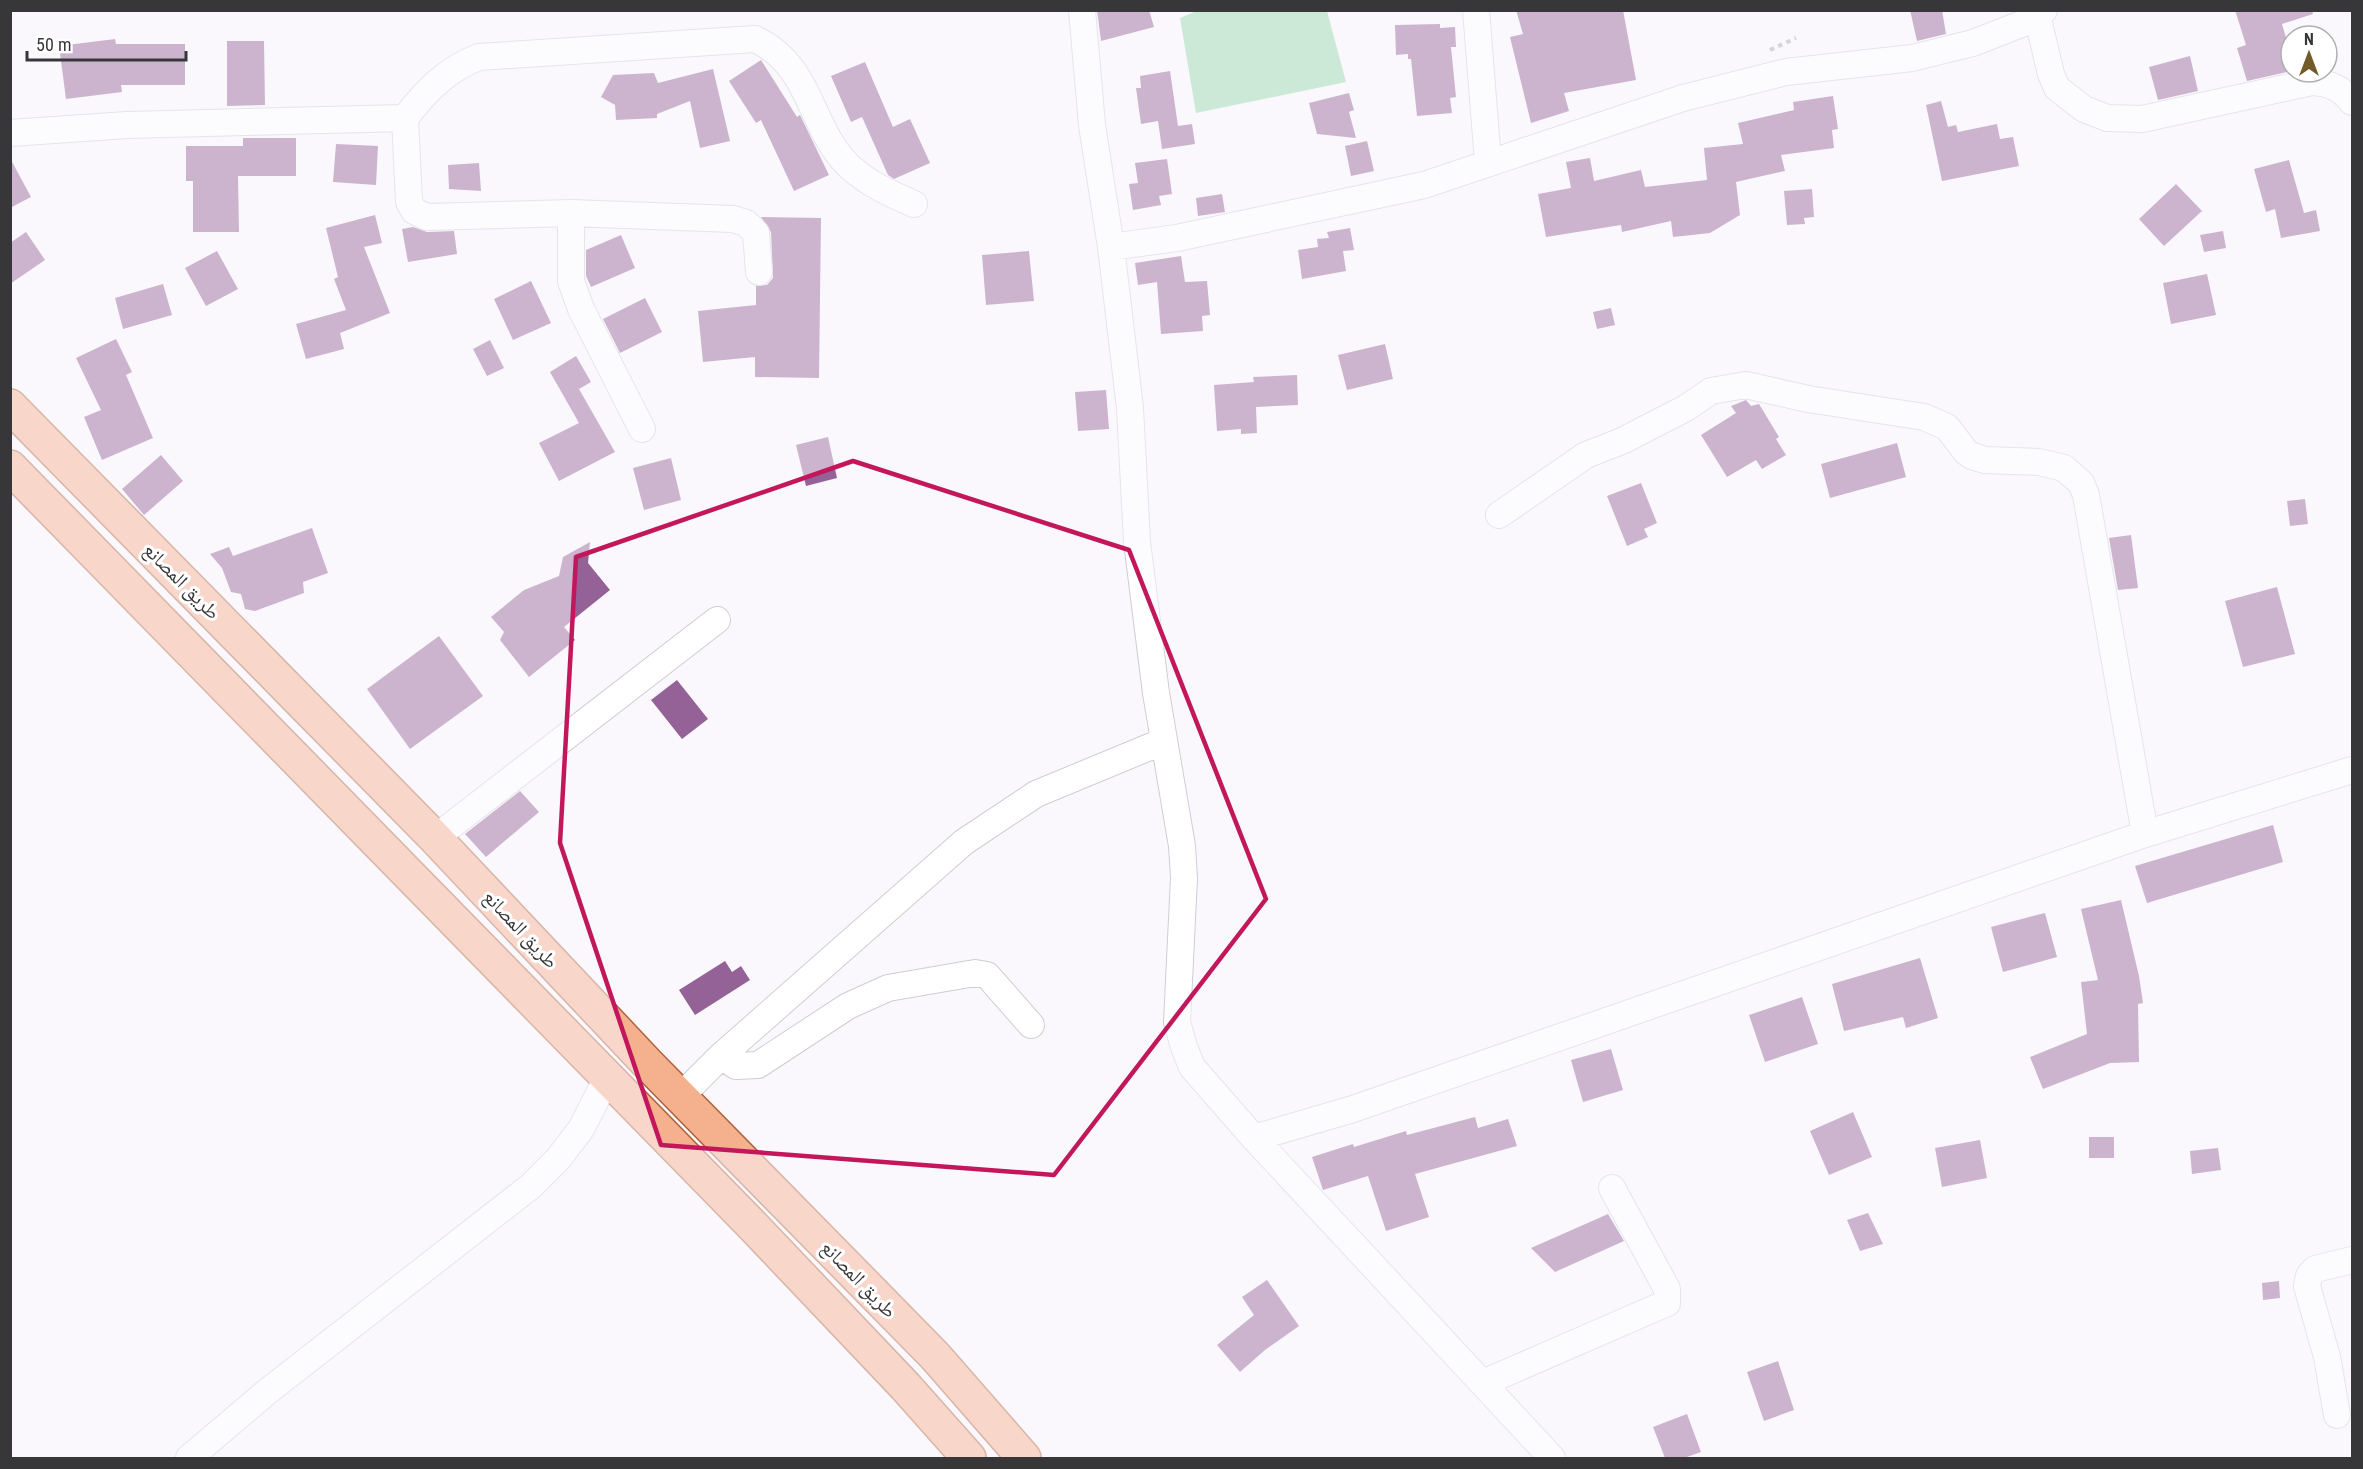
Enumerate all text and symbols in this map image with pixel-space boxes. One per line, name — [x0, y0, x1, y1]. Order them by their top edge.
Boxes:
scale bar — [27, 24, 186, 62]
north arrow — [2279, 24, 2339, 84]
text: N — [2304, 30, 2314, 49]
text: 50 m — [36, 34, 71, 55]
street label: طريق المصانع — [138, 538, 225, 625]
street label: طريق المصانع — [478, 885, 563, 974]
street label: طريق المصانع — [815, 1235, 902, 1323]

